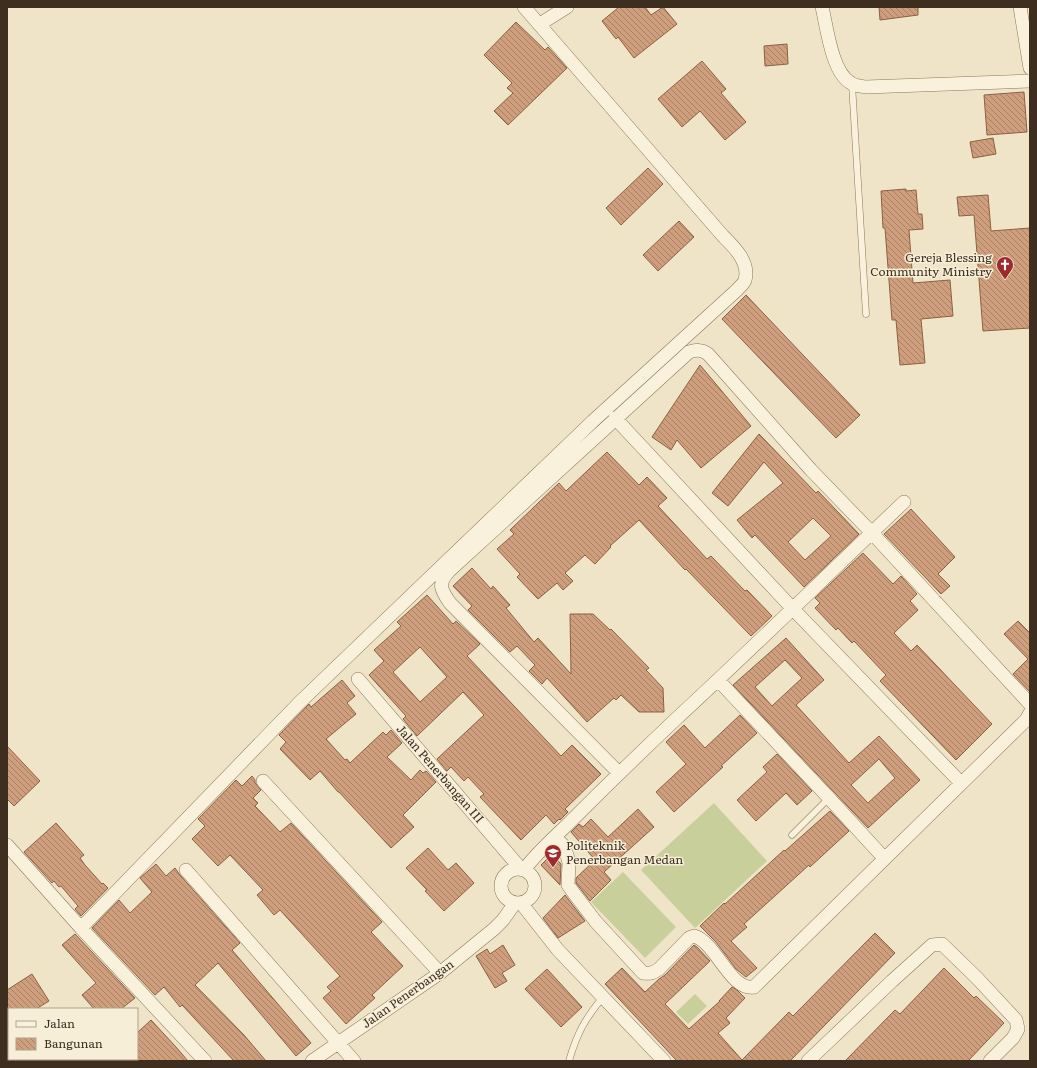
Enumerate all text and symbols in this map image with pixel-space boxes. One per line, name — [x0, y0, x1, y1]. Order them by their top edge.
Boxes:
place label: Gereja Blessing Community Ministry — [870, 248, 992, 280]
church icon: Gereja Blessing Community Ministry — [995, 255, 1015, 280]
street label: Jalan Penerbangan III — [393, 720, 489, 827]
place label: Politeknik Penerbangan Medan — [566, 836, 683, 868]
school or university icon: Politeknik Penerbangan Medan — [543, 843, 563, 868]
street label: Jalan Penerbangan — [358, 955, 457, 1032]
legend — [8, 1008, 138, 1060]
text: Jalan — [44, 1014, 75, 1032]
text: Bangunan — [44, 1034, 103, 1052]

